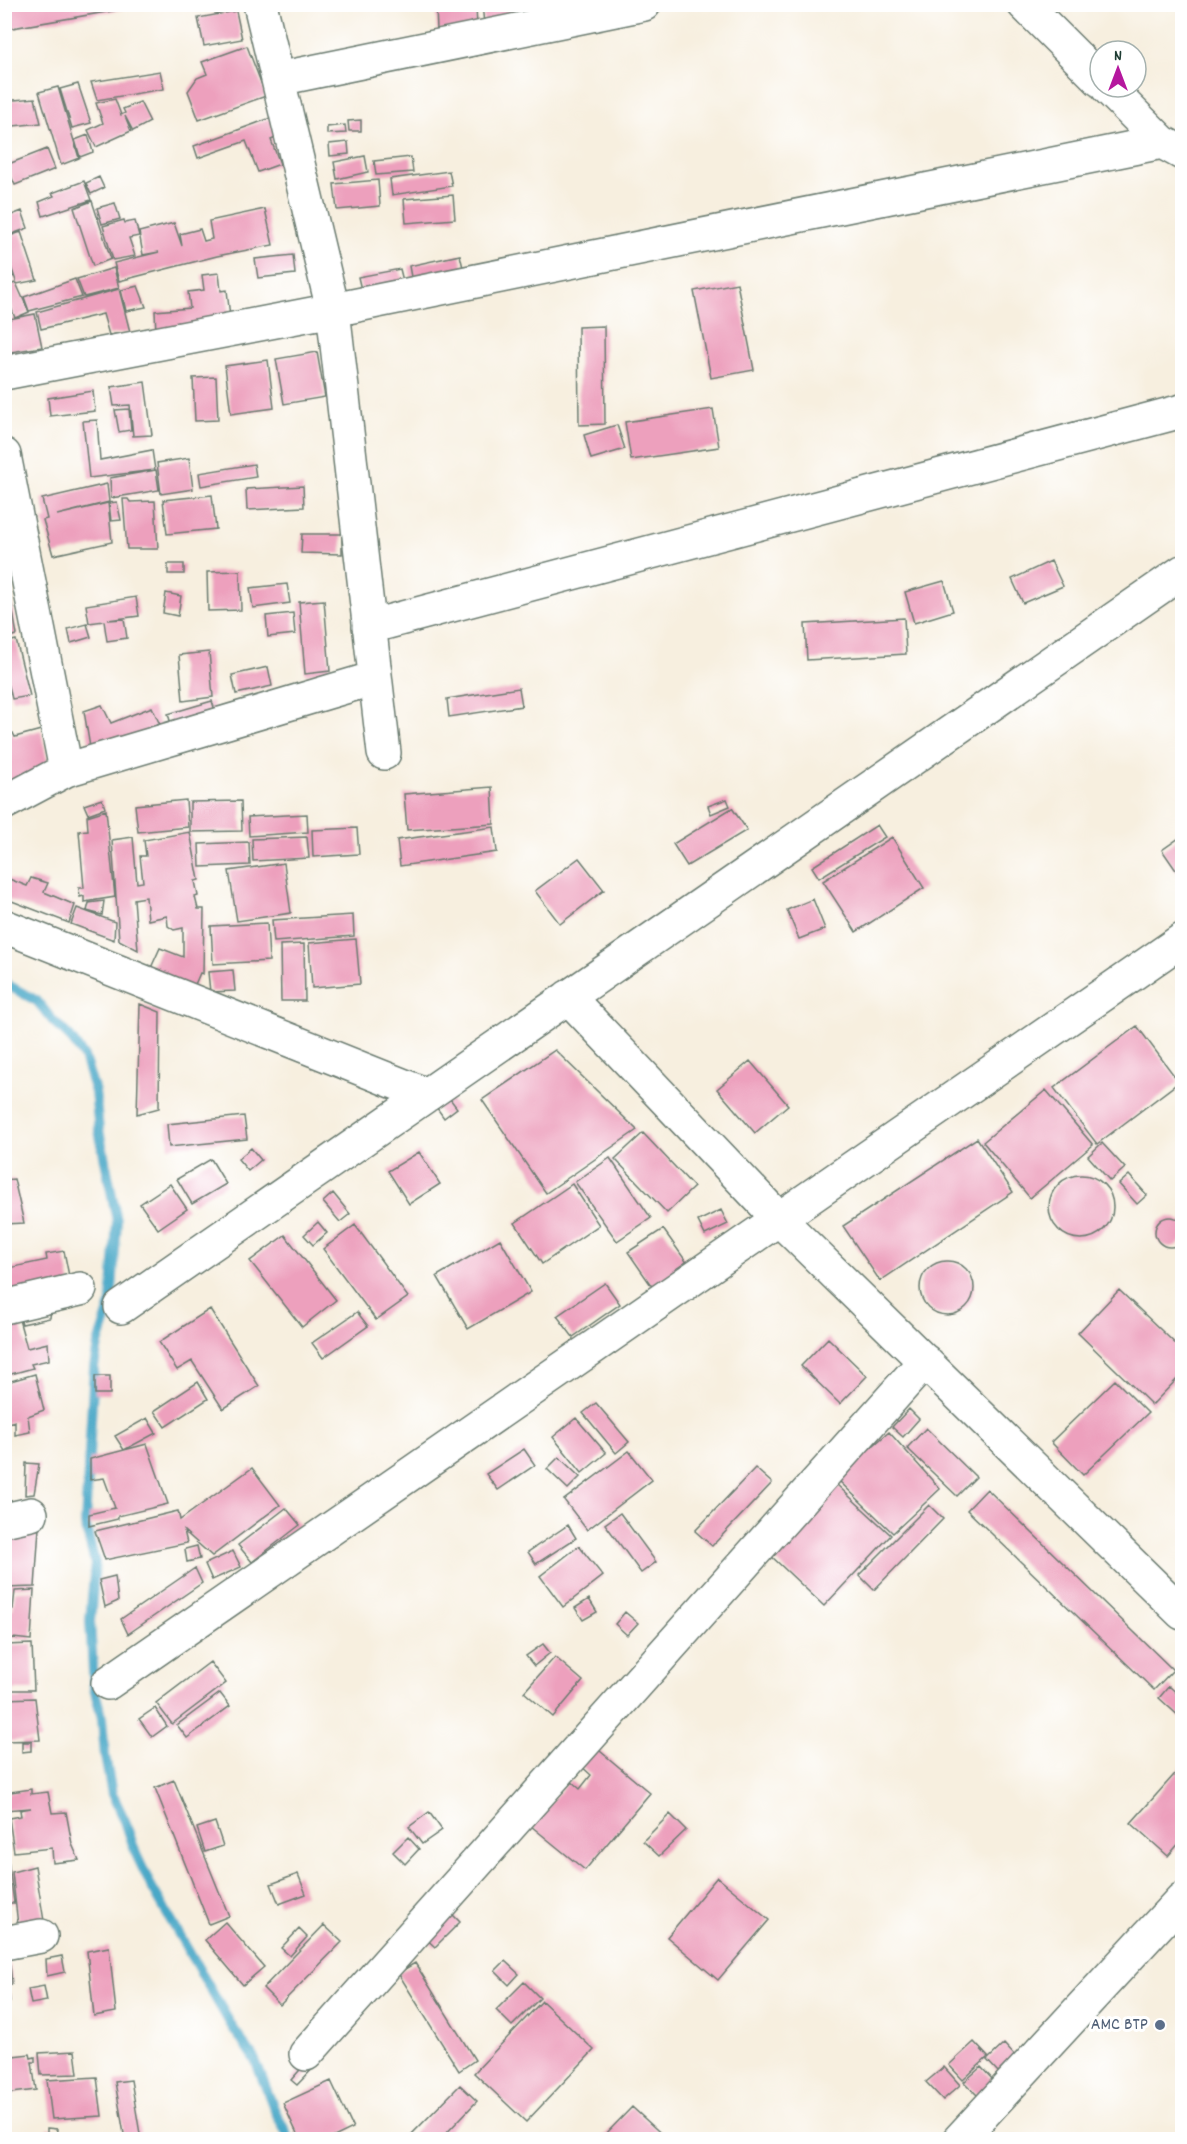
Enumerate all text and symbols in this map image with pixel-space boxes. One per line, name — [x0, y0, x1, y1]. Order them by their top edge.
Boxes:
north arrow — [1088, 39, 1148, 99]
text: N — [1114, 45, 1122, 68]
place label: AMC BTP — [1091, 2013, 1148, 2038]
marker: AMC BTP — [1153, 2018, 1167, 2032]

